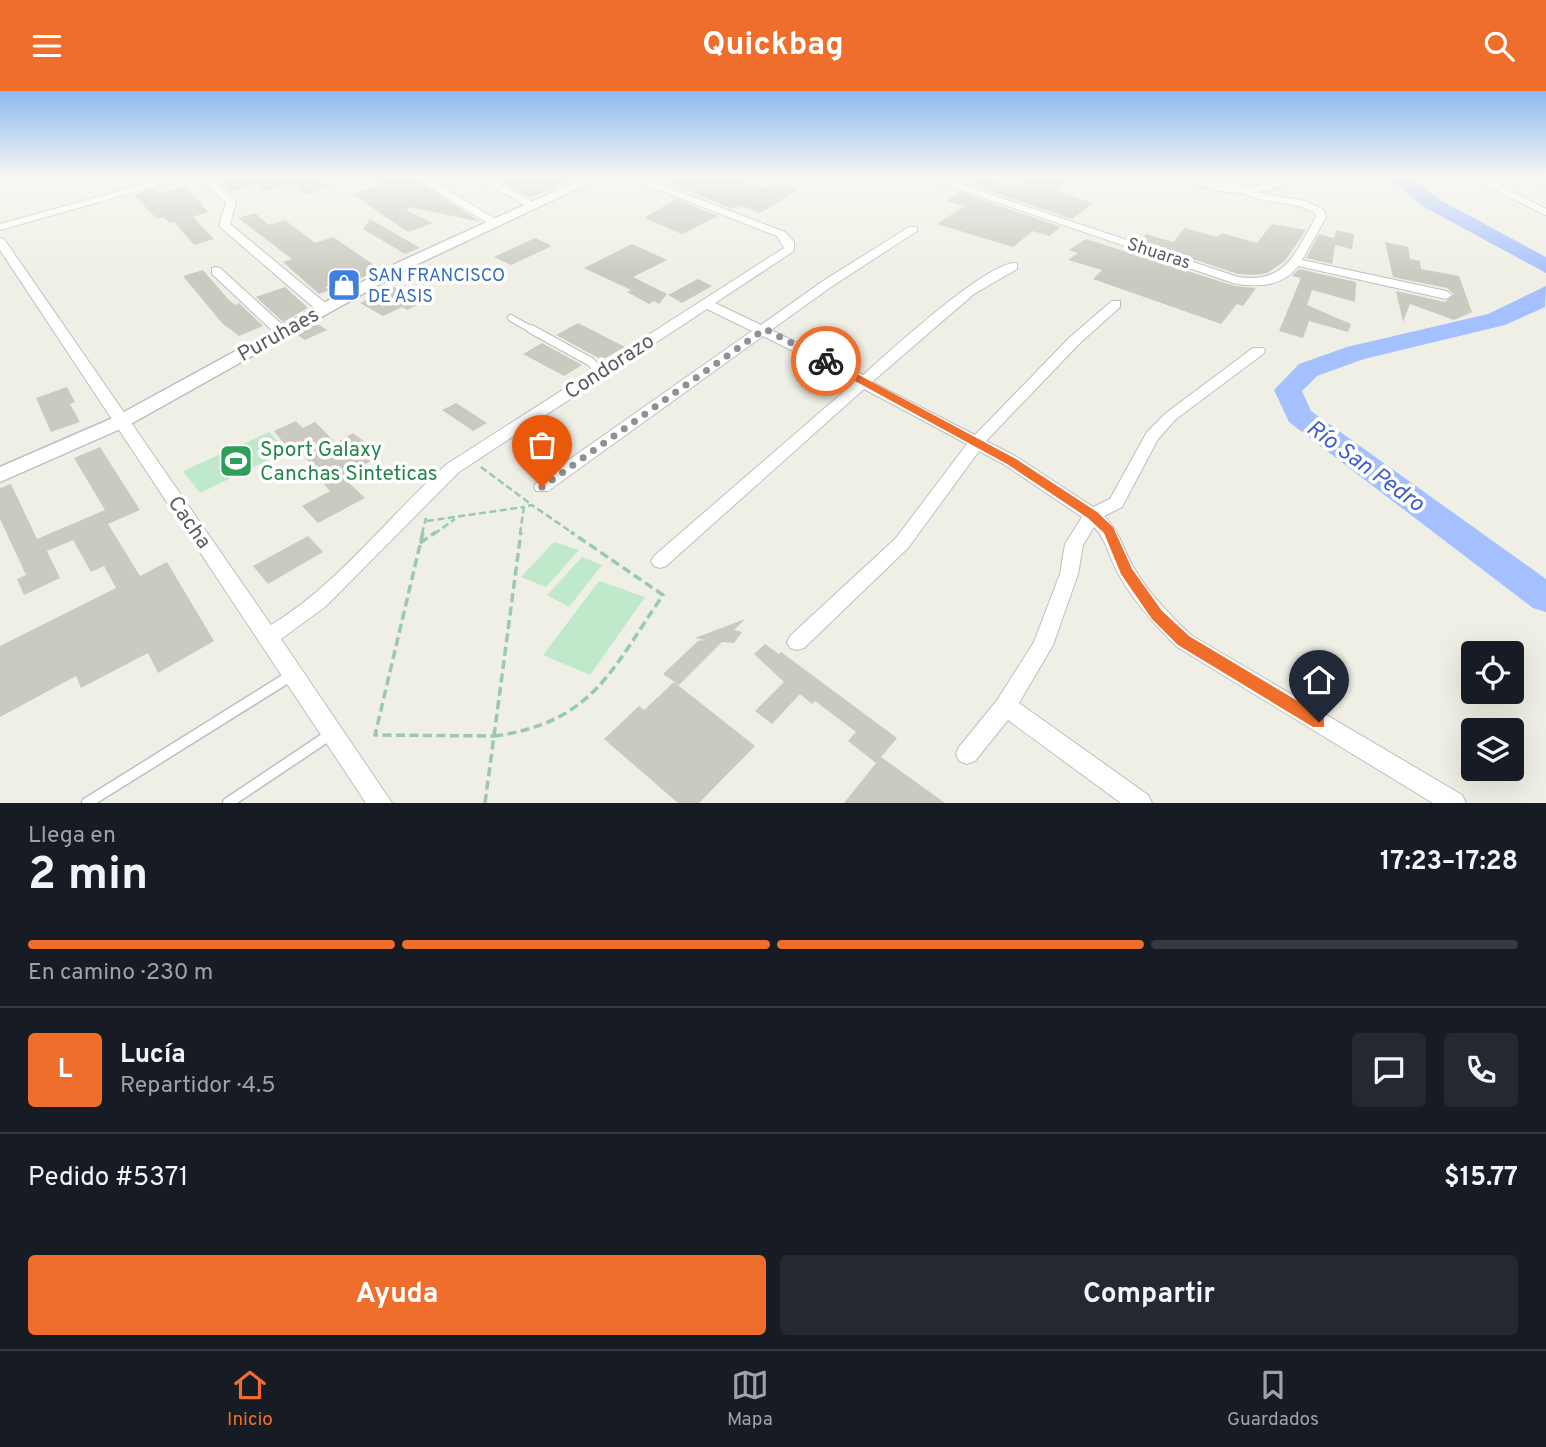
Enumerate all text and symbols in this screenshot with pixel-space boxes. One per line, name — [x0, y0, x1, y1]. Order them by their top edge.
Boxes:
text: Quickbag — [702, 26, 844, 66]
icon: menu — [28, 27, 66, 65]
icon: search — [1480, 27, 1518, 65]
street label: Shuaras — [1124, 233, 1193, 275]
place label: SAN FRANCISCO DE ASIS — [368, 265, 505, 309]
shop icon: SAN FRANCISCO DE ASIS — [325, 266, 363, 304]
street label: Puruhaes — [233, 302, 324, 369]
courier — [791, 326, 861, 396]
street label: Condorazo — [560, 328, 660, 406]
icon: bike — [807, 342, 845, 380]
pin — [512, 415, 572, 487]
water label: Río San Pedro — [1300, 415, 1430, 520]
icon: bag — [523, 426, 561, 464]
place label: Sport Galaxy Canchas Sinteticas — [260, 437, 438, 488]
sports icon: Sport Galaxy Canchas Sinteticas — [217, 442, 255, 480]
street label: Cacha — [161, 491, 217, 555]
map controls — [1461, 641, 1524, 781]
button: locate — [1461, 641, 1524, 704]
pin — [1289, 650, 1349, 722]
icon: home — [1300, 661, 1338, 699]
button: layers — [1461, 718, 1524, 781]
text: Llega en — [28, 822, 116, 851]
text: 17:23–17:28 — [1380, 846, 1518, 879]
text: 2 min — [28, 847, 148, 906]
text: En camino · 230 m — [28, 959, 213, 988]
button: chat — [1352, 1033, 1426, 1107]
button: phone — [1444, 1033, 1518, 1107]
text: Lucía — [120, 1039, 186, 1072]
text: L — [58, 1054, 72, 1087]
text: Repartidor · 4.5 — [120, 1072, 276, 1101]
text: Pedido #5371 — [28, 1162, 188, 1195]
text: $15.77 — [1444, 1162, 1518, 1195]
button: Ayuda — [28, 1255, 766, 1335]
button: Compartir — [780, 1255, 1518, 1335]
tab: Inicio — [227, 1366, 273, 1432]
tab: Mapa — [727, 1366, 773, 1432]
tab: Guardados — [1227, 1366, 1319, 1432]

